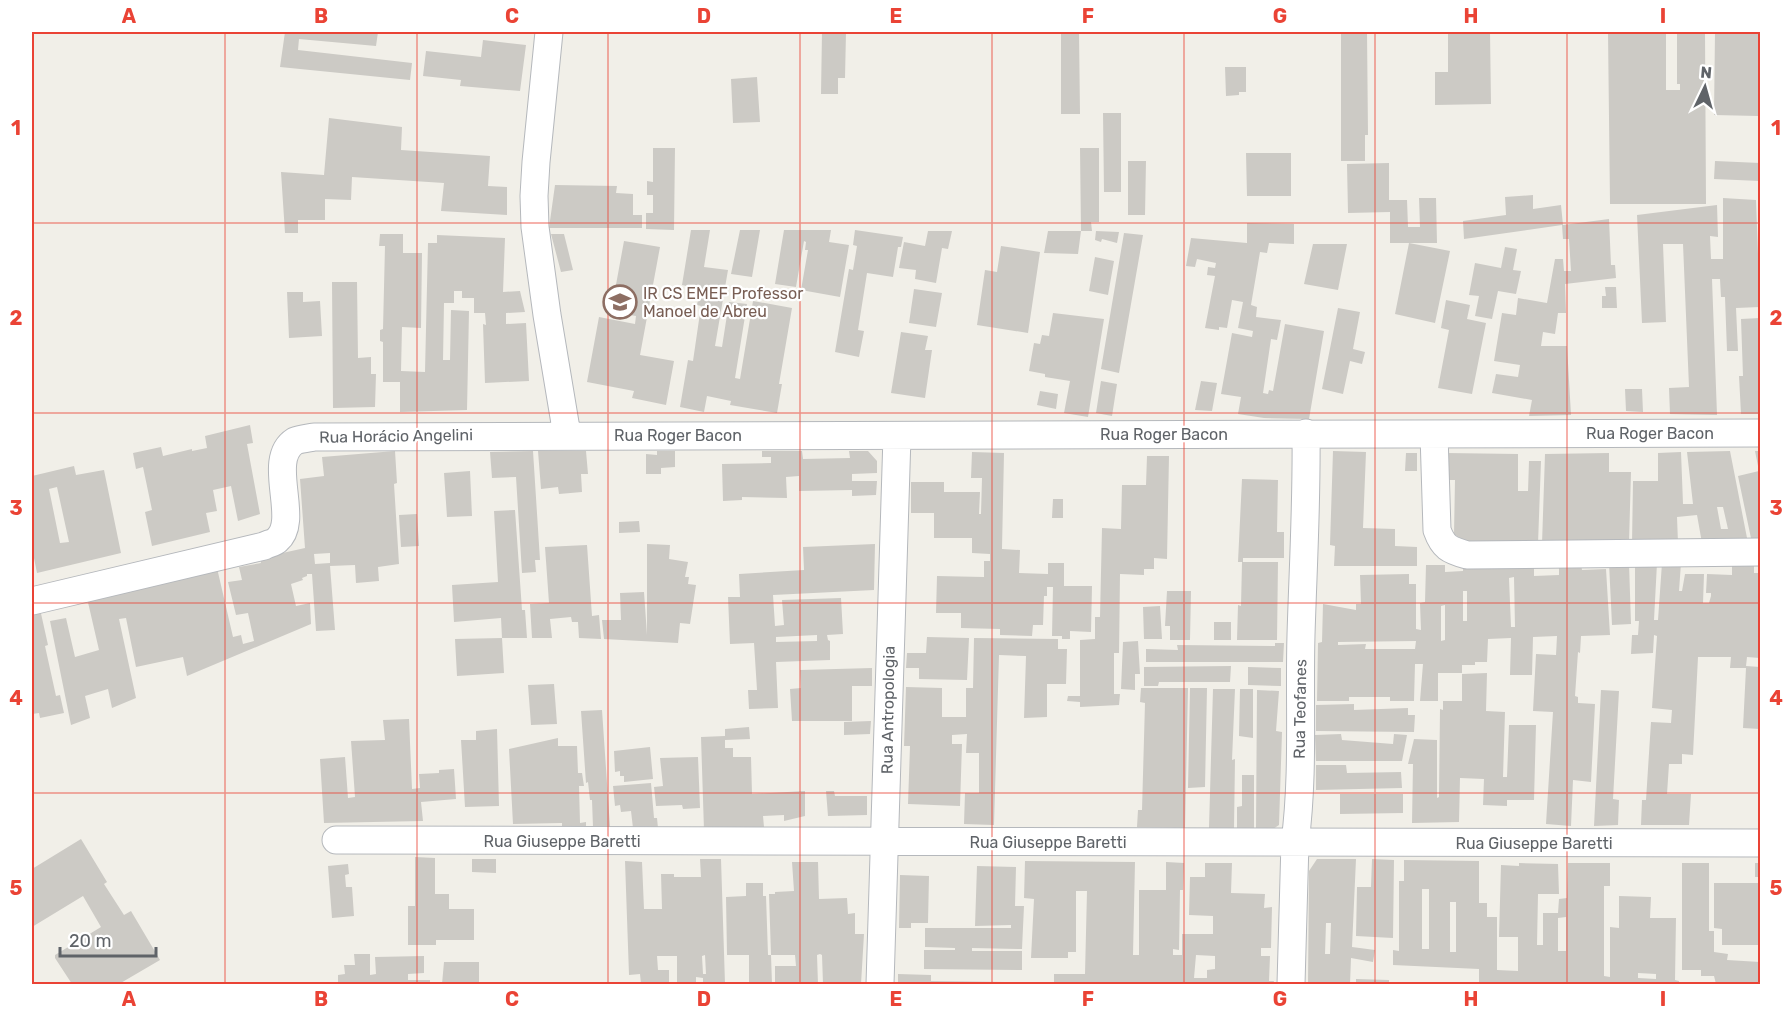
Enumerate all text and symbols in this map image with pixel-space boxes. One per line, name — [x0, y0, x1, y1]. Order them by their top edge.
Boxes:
text: A — [122, 4, 137, 28]
text: B — [314, 4, 328, 28]
text: C — [505, 4, 519, 28]
text: D — [697, 4, 711, 28]
text: E — [890, 4, 902, 28]
text: F — [1082, 4, 1094, 28]
text: G — [1273, 4, 1287, 28]
text: H — [1464, 4, 1478, 28]
text: I — [1660, 4, 1666, 28]
north arrow — [1675, 57, 1735, 117]
text: N — [1700, 63, 1713, 83]
text: 1 — [11, 116, 21, 140]
text: 1 — [1771, 116, 1781, 140]
school or university icon: IR CS EMEF Professor Manoel de Abreu — [602, 284, 638, 320]
place label: IR CS EMEF Professor Manoel de Abreu — [643, 284, 803, 321]
text: 2 — [10, 306, 23, 330]
text: 2 — [1770, 306, 1783, 330]
street label: Rua Roger Bacon — [1586, 424, 1714, 443]
street label: Rua Horácio Angelini — [319, 425, 473, 447]
street label: Rua Roger Bacon — [1100, 425, 1228, 444]
street label: Rua Roger Bacon — [614, 426, 742, 445]
text: 3 — [9, 496, 23, 520]
text: 3 — [1769, 496, 1783, 520]
street label: Rua Antropologia — [877, 646, 899, 774]
street label: Rua Teofanes — [1290, 659, 1310, 759]
text: 4 — [9, 686, 23, 710]
text: 4 — [1769, 686, 1783, 710]
street label: Rua Giuseppe Baretti — [483, 832, 641, 851]
street label: Rua Giuseppe Baretti — [969, 833, 1127, 852]
street label: Rua Giuseppe Baretti — [1455, 834, 1613, 853]
text: 5 — [10, 876, 23, 900]
text: 5 — [1770, 876, 1783, 900]
scale bar — [60, 920, 156, 958]
text: 20 m — [69, 930, 111, 952]
text: A — [122, 987, 137, 1011]
text: B — [314, 987, 328, 1011]
text: C — [505, 987, 519, 1011]
text: D — [697, 987, 711, 1011]
text: E — [890, 987, 902, 1011]
text: F — [1082, 987, 1094, 1011]
text: G — [1273, 987, 1287, 1011]
text: H — [1464, 987, 1478, 1011]
text: I — [1660, 987, 1666, 1011]

